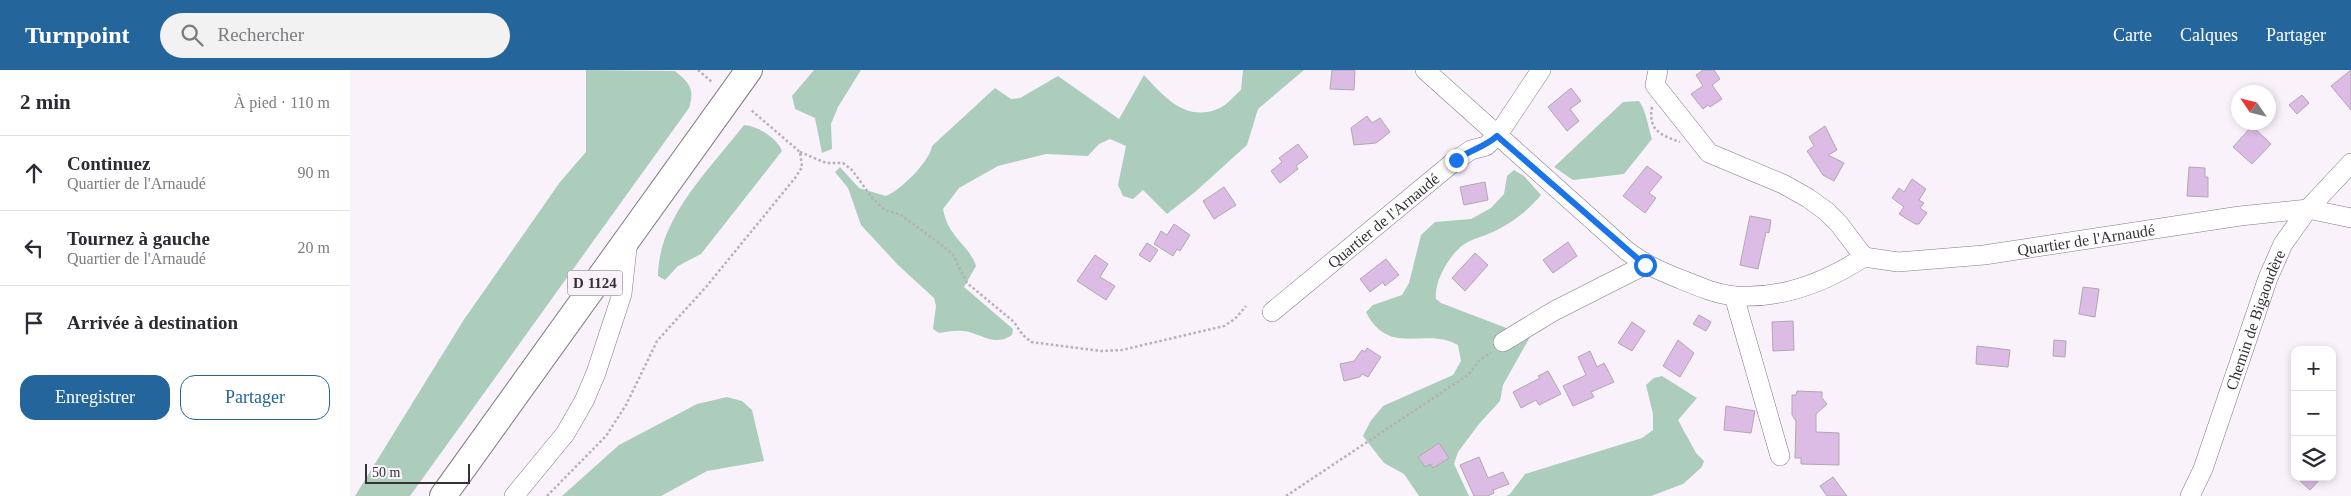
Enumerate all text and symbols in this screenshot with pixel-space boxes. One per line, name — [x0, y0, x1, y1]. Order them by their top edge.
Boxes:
search box — [160, 13, 510, 58]
icon: search — [178, 21, 206, 49]
text: Turnpoint — [25, 22, 130, 48]
text: Rechercher — [218, 24, 304, 45]
text: Carte — [2113, 25, 2152, 45]
text: Calques — [2180, 25, 2238, 45]
text: Partager — [2266, 25, 2326, 45]
north arrow — [2231, 85, 2276, 130]
text: 2 min — [20, 90, 71, 114]
text: À pied · 110 m — [234, 94, 330, 111]
route end — [1445, 149, 1468, 172]
text: Continuez — [67, 153, 150, 174]
icon: ahead — [20, 159, 48, 187]
text: 90 m — [298, 164, 330, 181]
street label: Quartier de l'Arnaudé — [1324, 170, 1442, 271]
text: Quartier de l'Arnaudé — [67, 175, 206, 192]
street label: Quartier de l'Arnaudé — [2016, 221, 2156, 258]
text: Tournez à gauche — [67, 228, 210, 249]
icon: left — [20, 234, 48, 262]
text: 20 m — [298, 239, 330, 256]
street label: Chemin de Bigaoudère — [2222, 247, 2288, 392]
text: Quartier de l'Arnaudé — [67, 250, 206, 267]
route start — [1634, 254, 1657, 277]
road number: D 1124 — [568, 270, 622, 296]
icon: arrive — [20, 309, 48, 337]
text: Arrivée à destination — [67, 312, 238, 333]
map controls — [2291, 346, 2336, 481]
button: + — [2291, 346, 2336, 391]
button: Enregistrer — [20, 375, 170, 420]
button: Partager — [180, 375, 330, 420]
button: − — [2291, 391, 2336, 436]
button: layers — [2291, 436, 2336, 481]
scale bar — [365, 461, 470, 484]
text: 50 m — [372, 465, 400, 480]

